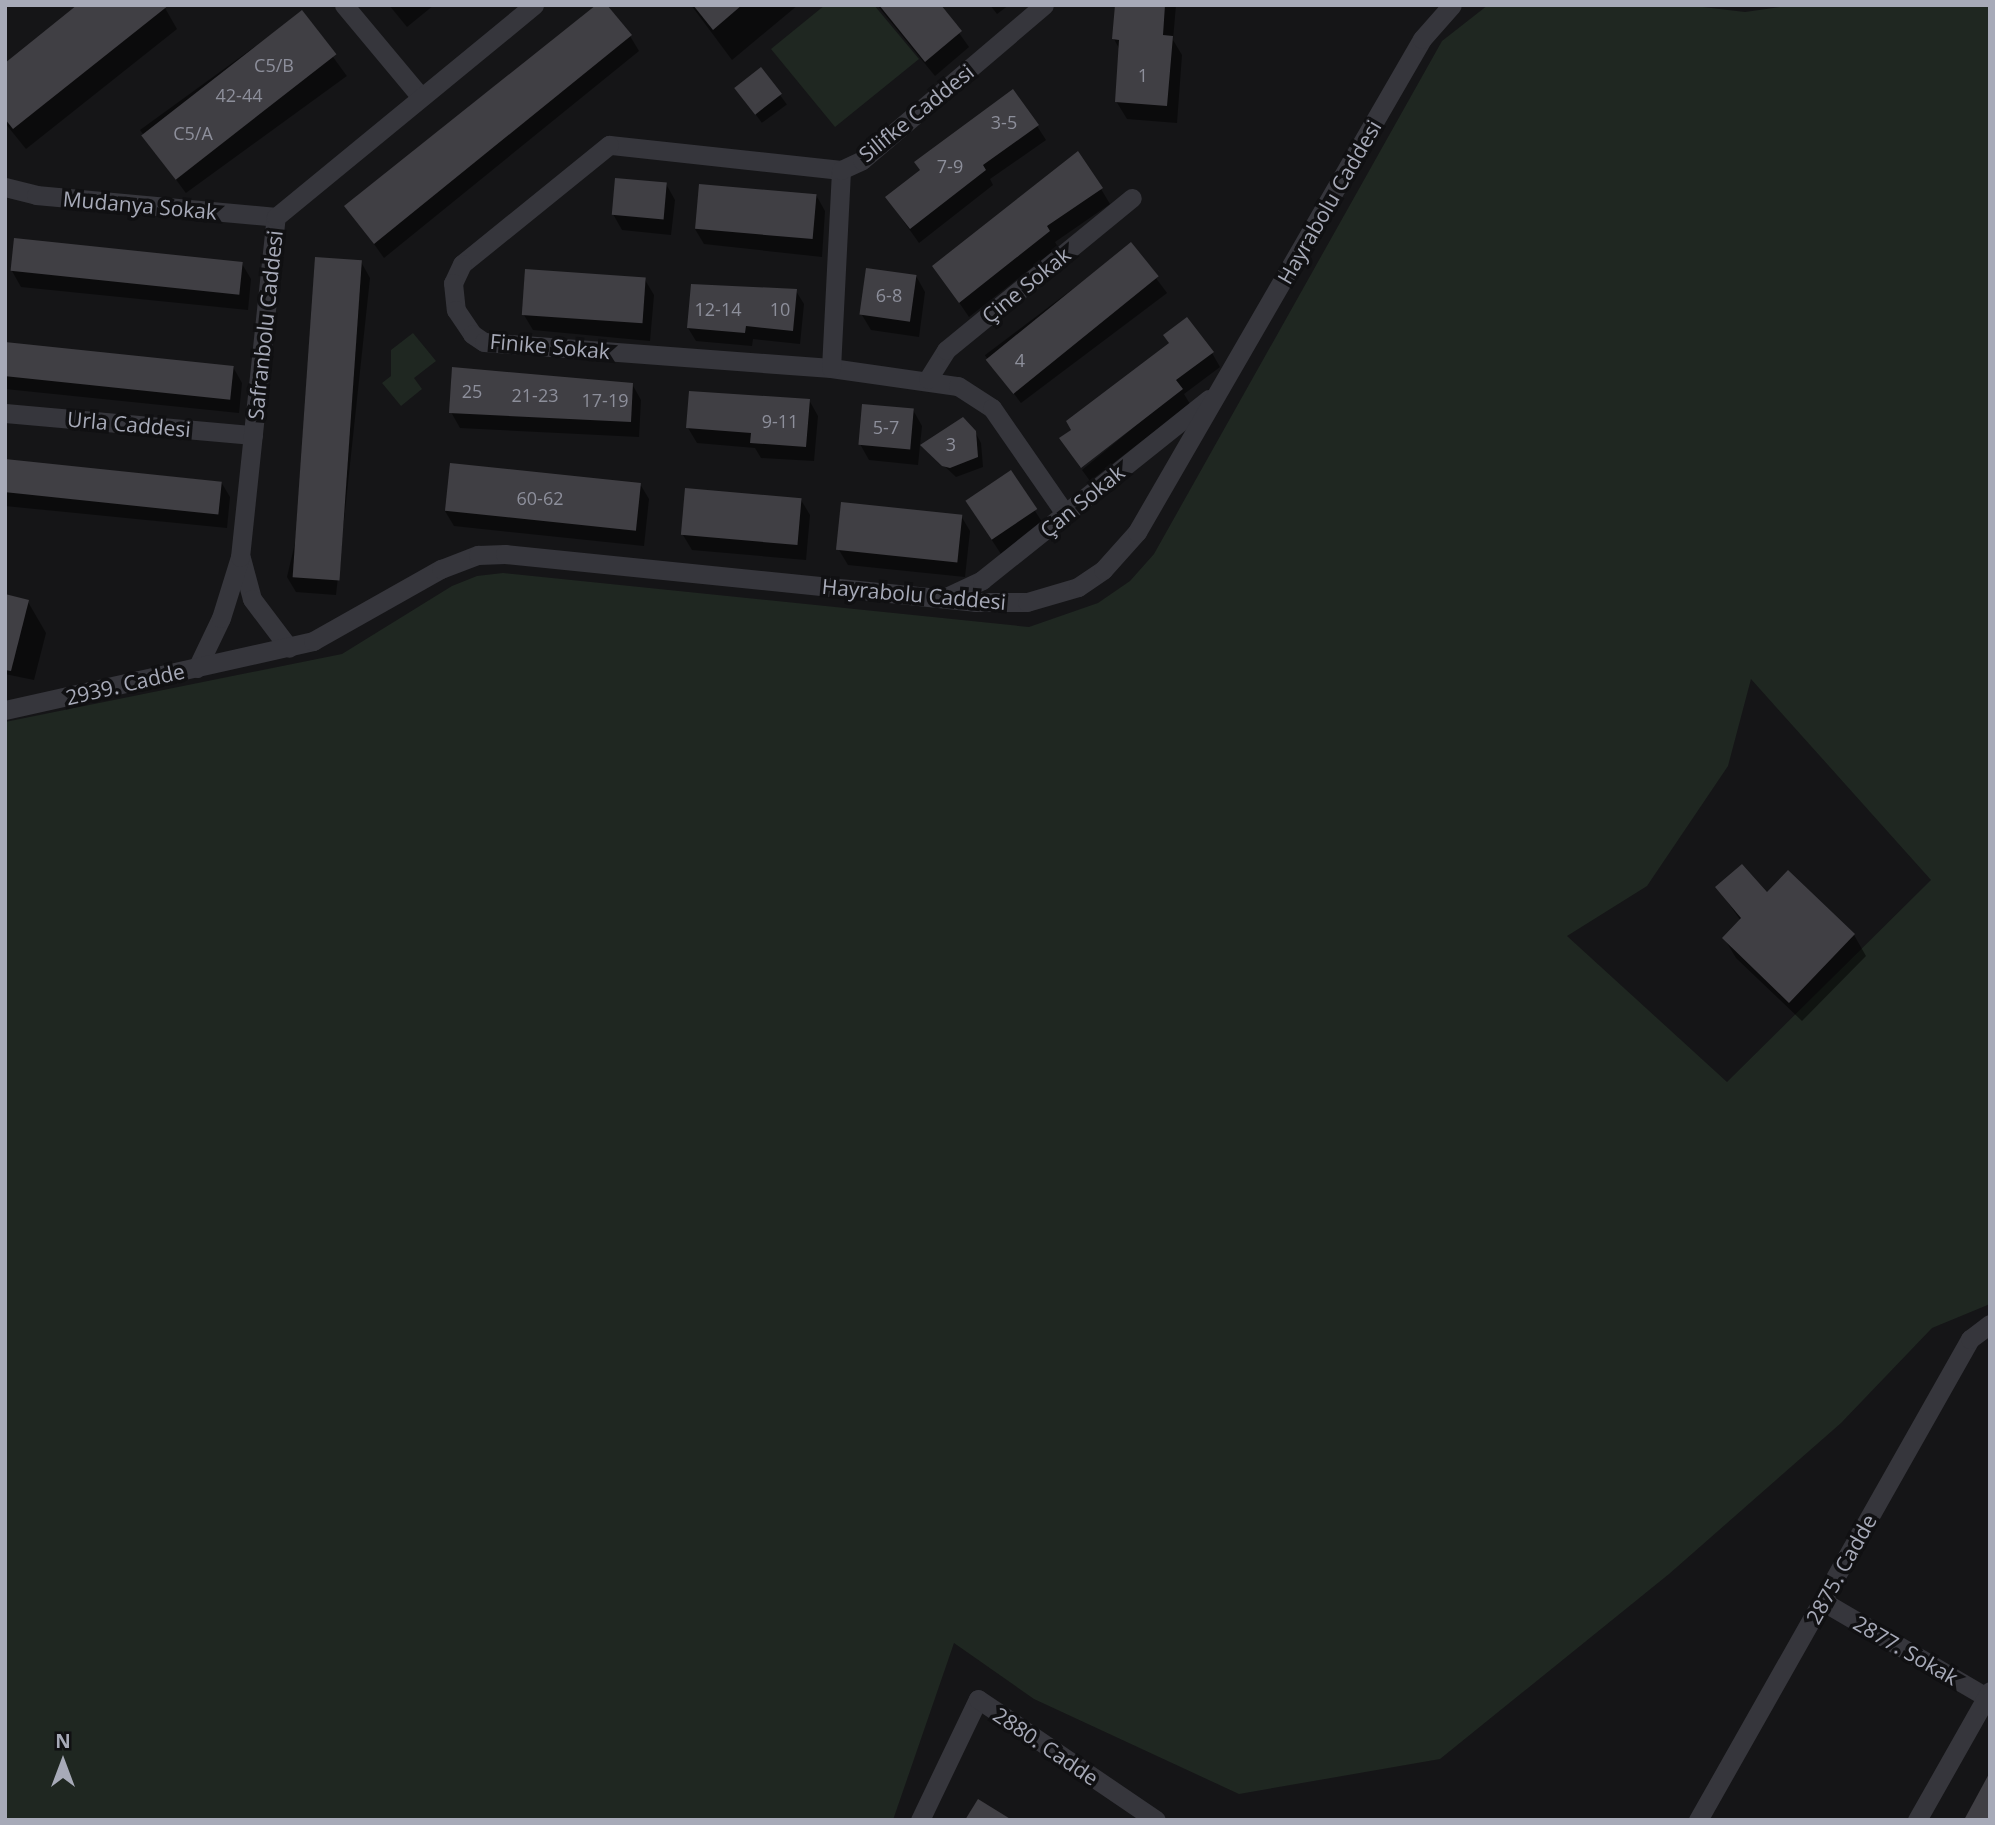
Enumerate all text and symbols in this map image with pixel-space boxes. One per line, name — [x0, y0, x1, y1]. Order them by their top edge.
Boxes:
house number: C5/B — [254, 54, 294, 76]
street label: Silifke Caddesi — [853, 59, 979, 167]
house number: 1 — [1138, 64, 1148, 86]
house number: 42-44 — [216, 84, 262, 106]
house number: 3-5 — [991, 111, 1017, 133]
street label: Hayrabolu Caddesi — [1272, 116, 1386, 288]
house number: C5/A — [173, 122, 213, 144]
house number: 7-9 — [937, 155, 963, 177]
street label: Mudanya Sokak — [62, 186, 218, 224]
street label: Safranbolu Caddesi — [243, 229, 287, 421]
street label: Çine Sokak — [977, 242, 1075, 328]
house number: 6-8 — [876, 284, 902, 306]
house number: 12-14 — [695, 298, 741, 320]
house number: 10 — [770, 298, 790, 320]
street label: Finike Sokak — [489, 328, 611, 364]
house number: 4 — [1015, 349, 1025, 371]
house number: 25 — [462, 380, 482, 402]
house number: 21-23 — [512, 384, 558, 406]
house number: 17-19 — [582, 389, 628, 411]
street label: Urla Caddesi — [66, 406, 192, 442]
house number: 9-11 — [762, 410, 798, 432]
house number: 5-7 — [873, 416, 899, 438]
house number: 3 — [946, 433, 956, 455]
street label: Çan Sokak — [1035, 459, 1129, 543]
house number: 60-62 — [517, 487, 563, 509]
street label: Hayrabolu Caddesi — [821, 573, 1007, 615]
street label: 2939. Cadde — [63, 658, 187, 710]
street label: 2875. Cadde — [1801, 1510, 1881, 1628]
street label: 2877. Sokak — [1849, 1610, 1963, 1690]
street label: 2880. Cadde — [989, 1702, 1103, 1790]
north arrow — [28, 1727, 98, 1797]
text: N — [55, 1728, 71, 1754]

